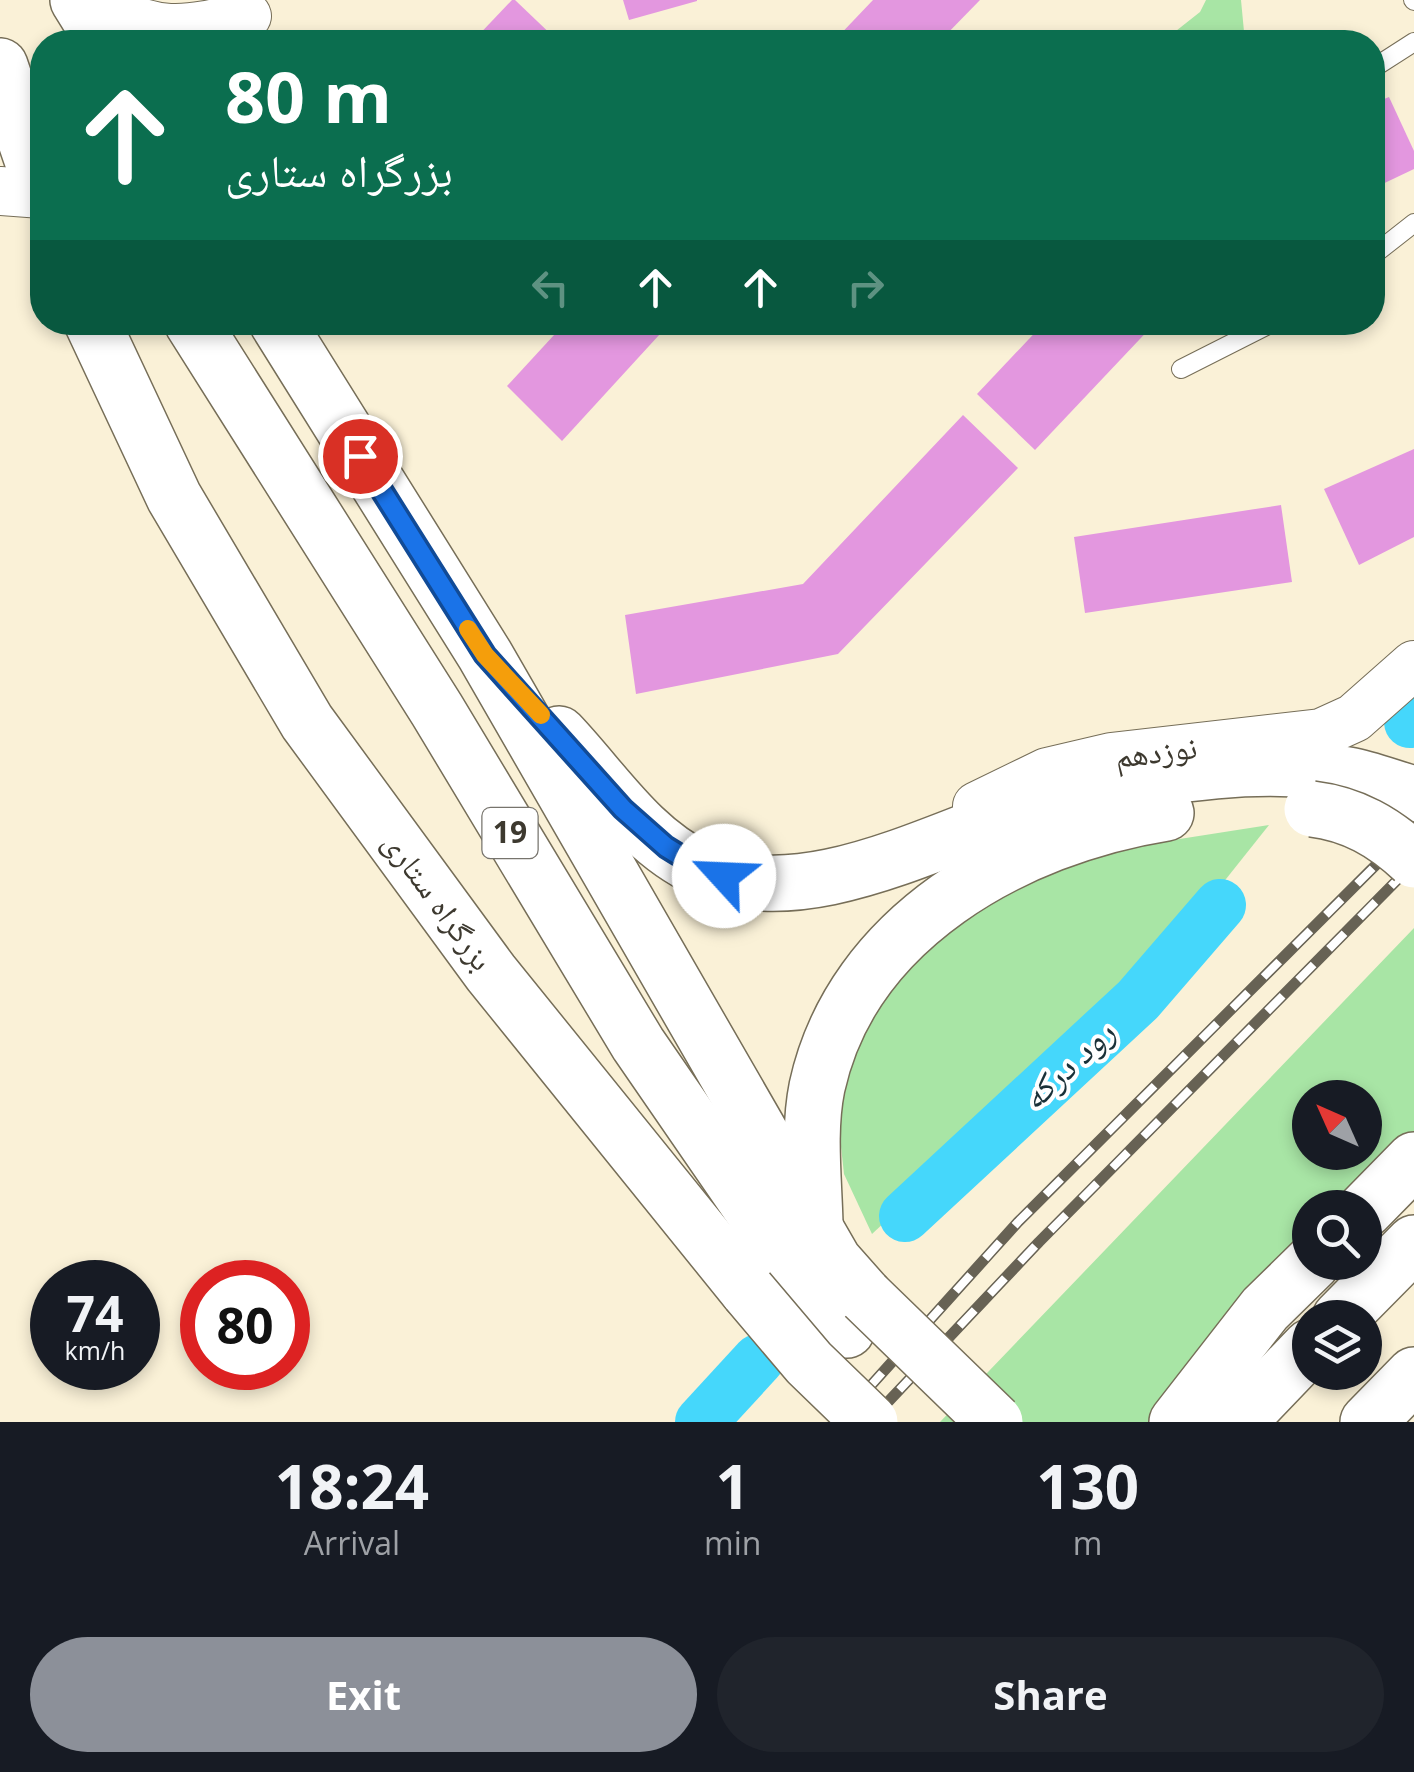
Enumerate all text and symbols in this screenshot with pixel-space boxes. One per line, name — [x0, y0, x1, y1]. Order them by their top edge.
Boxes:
text: 80 m — [225, 48, 392, 144]
icon: ahead — [60, 70, 190, 200]
text: بزرگراه ستاری — [225, 139, 453, 200]
icon: left — [523, 260, 578, 315]
icon: ahead — [628, 260, 683, 315]
icon: ahead — [733, 260, 788, 315]
icon: right — [838, 260, 893, 315]
pin — [318, 414, 403, 499]
icon: arrive — [333, 429, 388, 484]
street label: نوزدهم — [1112, 724, 1200, 778]
road number: 19 — [482, 808, 538, 858]
street label: بزرگراه ستاری — [374, 822, 504, 978]
position arrow — [672, 824, 776, 928]
water label: رود درکه — [1010, 1009, 1124, 1119]
north arrow — [1292, 1080, 1382, 1170]
map controls — [1292, 1080, 1382, 1390]
button: search — [1292, 1190, 1382, 1280]
speed limit sign: 80 — [180, 1260, 310, 1390]
text: 74 — [66, 1279, 124, 1347]
button: layers — [1292, 1300, 1382, 1390]
text: km/h — [65, 1333, 125, 1367]
text: 18:24 — [275, 1445, 429, 1527]
text: 1 — [716, 1445, 750, 1527]
text: 130 — [1036, 1445, 1139, 1527]
text: Arrival — [304, 1521, 400, 1564]
text: min — [704, 1521, 761, 1564]
text: m — [1073, 1521, 1102, 1564]
button: Exit — [30, 1637, 697, 1752]
button: Share — [717, 1637, 1384, 1752]

